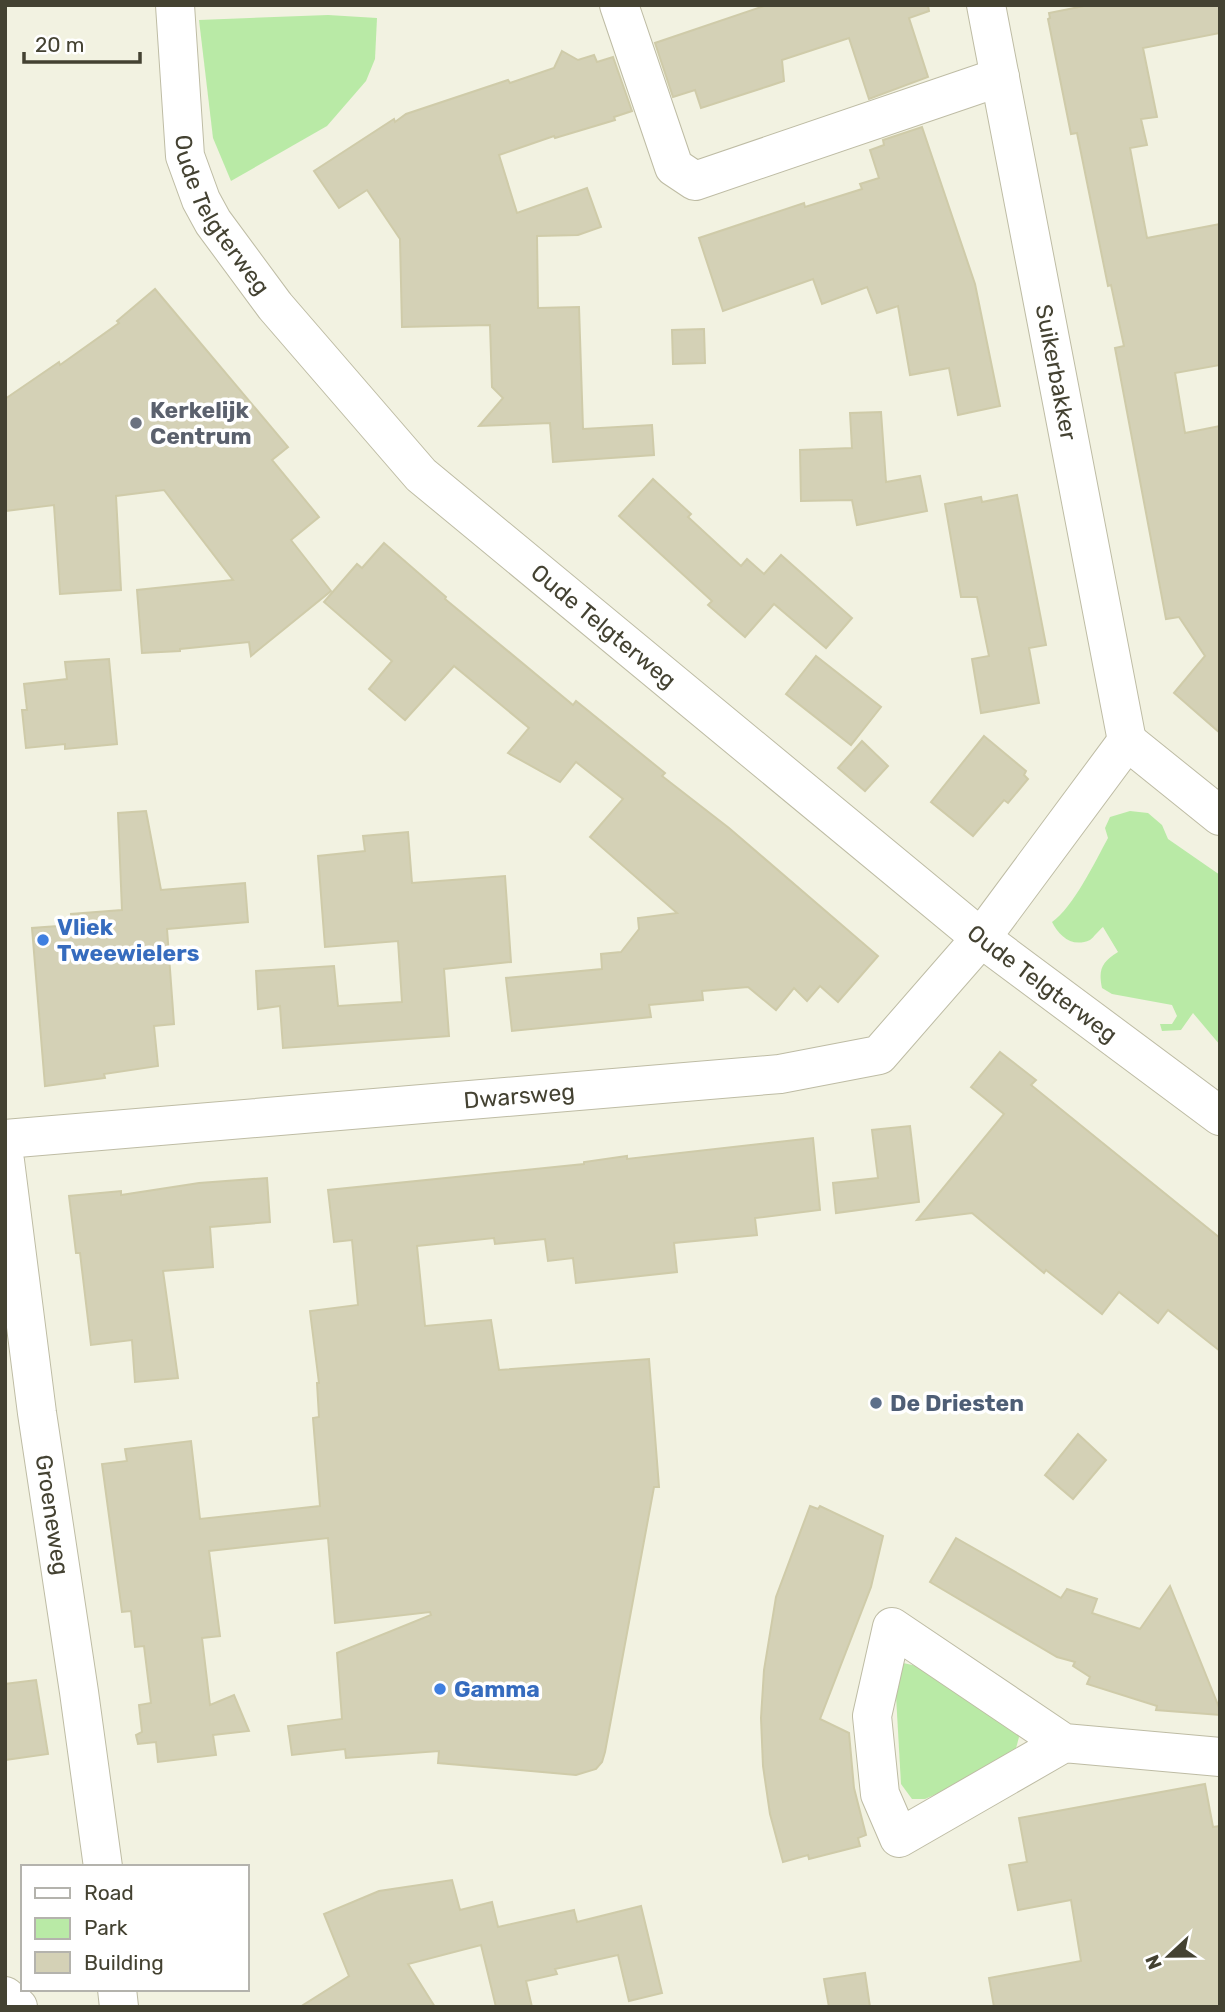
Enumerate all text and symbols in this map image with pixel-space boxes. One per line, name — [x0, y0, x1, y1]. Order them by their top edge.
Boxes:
scale bar — [24, 21, 140, 65]
text: 20 m — [35, 32, 84, 57]
street label: Oude Telgterweg — [170, 134, 276, 300]
street label: Suikerbakker — [1030, 302, 1083, 443]
place label: Kerkelijk Centrum — [150, 396, 251, 450]
marker: Kerkelijk Centrum — [128, 415, 144, 431]
street label: Oude Telgterweg — [525, 558, 682, 694]
place label: Vliek Tweewielers — [57, 913, 200, 967]
street label: Oude Telgterweg — [962, 919, 1123, 1049]
marker: Vliek Tweewielers — [35, 932, 51, 948]
street label: Dwarsweg — [462, 1077, 576, 1114]
place label: De Driesten — [890, 1389, 1024, 1417]
marker: De Driesten — [868, 1395, 884, 1411]
street label: Groeneweg — [29, 1453, 75, 1577]
place label: Gamma — [454, 1675, 540, 1703]
marker: Gamma — [432, 1681, 448, 1697]
legend — [21, 1865, 248, 1991]
text: Road — [84, 1880, 134, 1905]
text: Park — [84, 1915, 128, 1940]
north arrow — [1134, 1921, 1204, 1991]
text: Building — [84, 1950, 164, 1975]
text: N — [1140, 1952, 1167, 1973]

